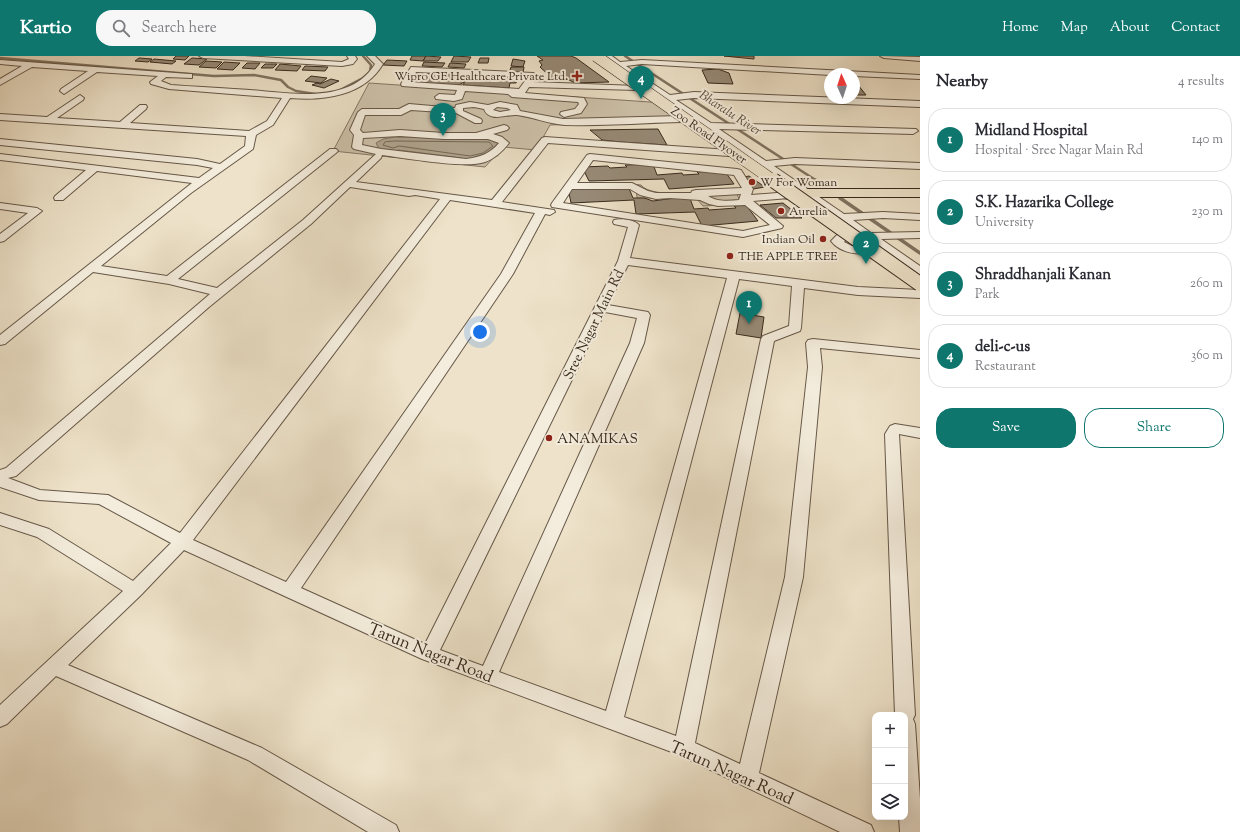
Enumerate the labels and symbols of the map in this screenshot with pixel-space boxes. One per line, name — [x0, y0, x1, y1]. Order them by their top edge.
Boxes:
pin: 4 — [628, 66, 654, 99]
place label: Wipro GE Healthcare Private Ltd. — [394, 68, 568, 86]
north arrow — [824, 68, 860, 104]
marker: Wipro GE Healthcare Private Ltd. — [571, 70, 583, 82]
water label: Bharalu River — [695, 87, 765, 141]
pin: 3 — [430, 103, 456, 136]
street label: Zoo Road Flyover — [666, 103, 751, 169]
place label: W For Woman — [760, 174, 837, 192]
marker: W For Woman — [747, 177, 757, 187]
place label: Aurelia — [789, 203, 828, 221]
marker: Aurelia — [776, 206, 786, 216]
place label: Indian Oil — [762, 231, 816, 249]
pin: 2 — [853, 231, 879, 264]
marker: Indian Oil — [818, 234, 828, 244]
place label: THE APPLE TREE — [738, 248, 838, 266]
marker: THE APPLE TREE — [725, 251, 735, 261]
street label: Sree Nagar Main Rd — [559, 266, 630, 383]
pin: 1 — [736, 291, 762, 324]
your location — [470, 322, 490, 342]
place label: ANAMIKAS — [557, 430, 638, 450]
marker: ANAMIKAS — [544, 433, 554, 443]
street label: Tarun Nagar Road — [364, 618, 497, 690]
street label: Tarun Nagar Road — [666, 736, 797, 812]

